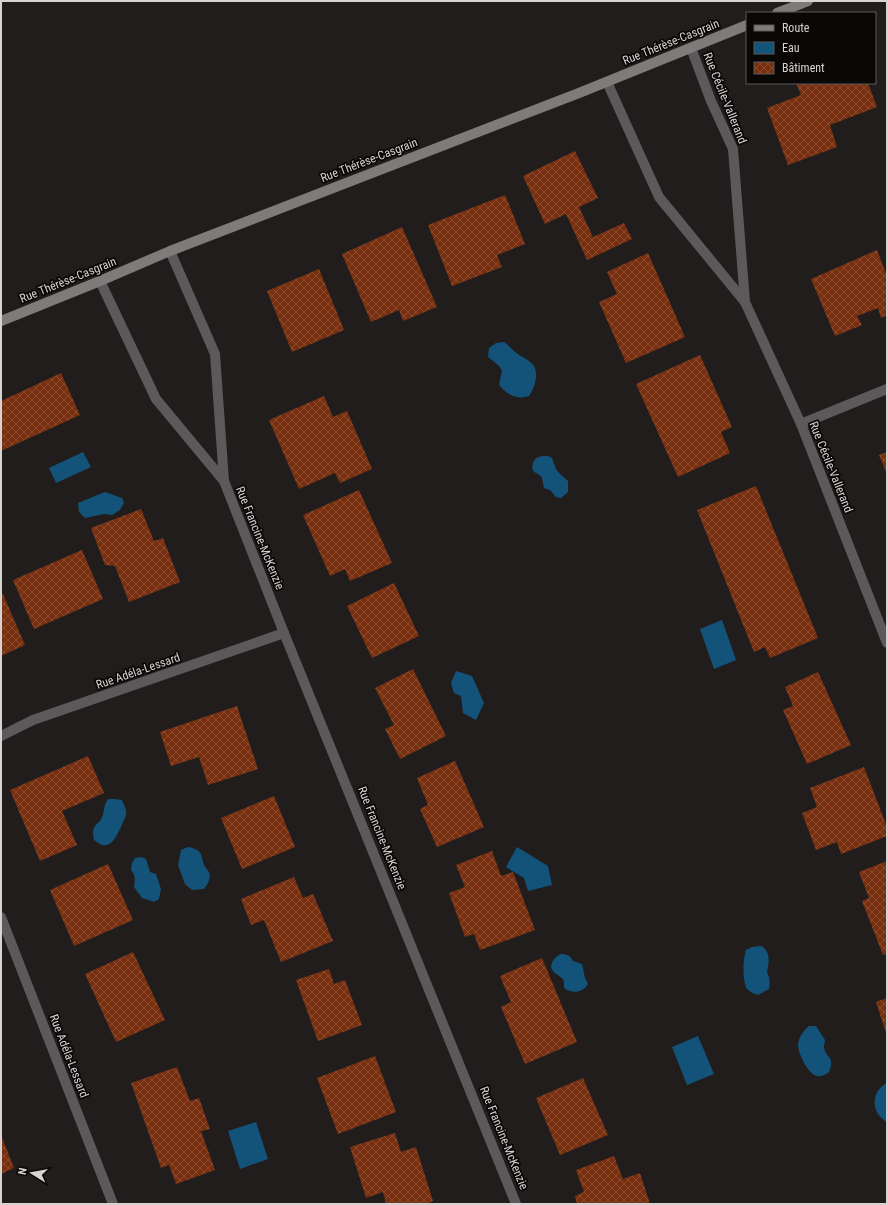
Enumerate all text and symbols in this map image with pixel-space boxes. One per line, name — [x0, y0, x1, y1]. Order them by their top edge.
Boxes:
legend — [746, 12, 876, 84]
street label: Rue Thérèse-Casgrain — [621, 16, 721, 68]
text: Route — [782, 21, 810, 35]
text: Eau — [782, 41, 800, 55]
street label: Rue Cécile-Vallerand — [700, 50, 750, 146]
text: Bâtiment — [782, 61, 825, 75]
street label: Rue Thérèse-Casgrain — [318, 135, 420, 185]
street label: Rue Thérèse-Casgrain — [18, 254, 118, 306]
street label: Rue Cécile-Vallerand — [806, 419, 856, 515]
street label: Rue Francine-McKenzie — [233, 484, 287, 592]
street label: Rue Adéla-Lessard — [94, 650, 182, 692]
street label: Rue Francine-McKenzie — [355, 784, 409, 892]
street label: Rue Adéla-Lessard — [47, 1012, 91, 1100]
street label: Rue Francine-McKenzie — [477, 1084, 531, 1192]
north arrow — [12, 1153, 52, 1193]
text: N — [16, 1166, 30, 1176]

